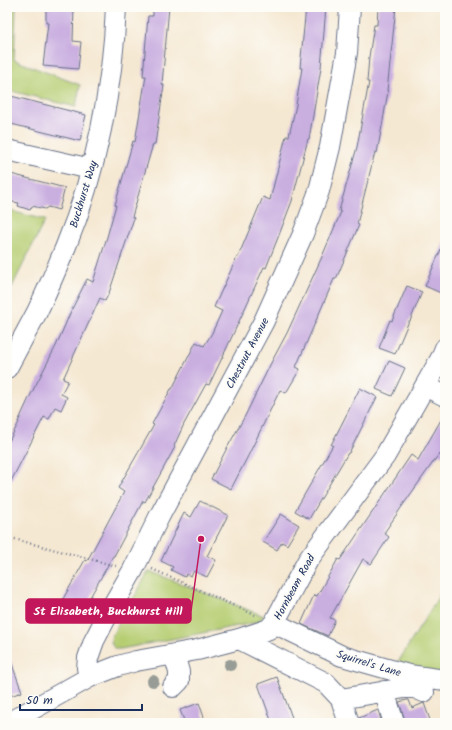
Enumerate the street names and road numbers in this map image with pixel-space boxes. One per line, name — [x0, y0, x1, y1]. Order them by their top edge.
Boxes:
street label: Buckhurst Way — [65, 158, 103, 230]
street label: Chestnut Avenue — [221, 315, 274, 392]
street label: Hornbeam Road — [269, 551, 321, 624]
street label: Squirrel's Lane — [334, 646, 403, 682]

